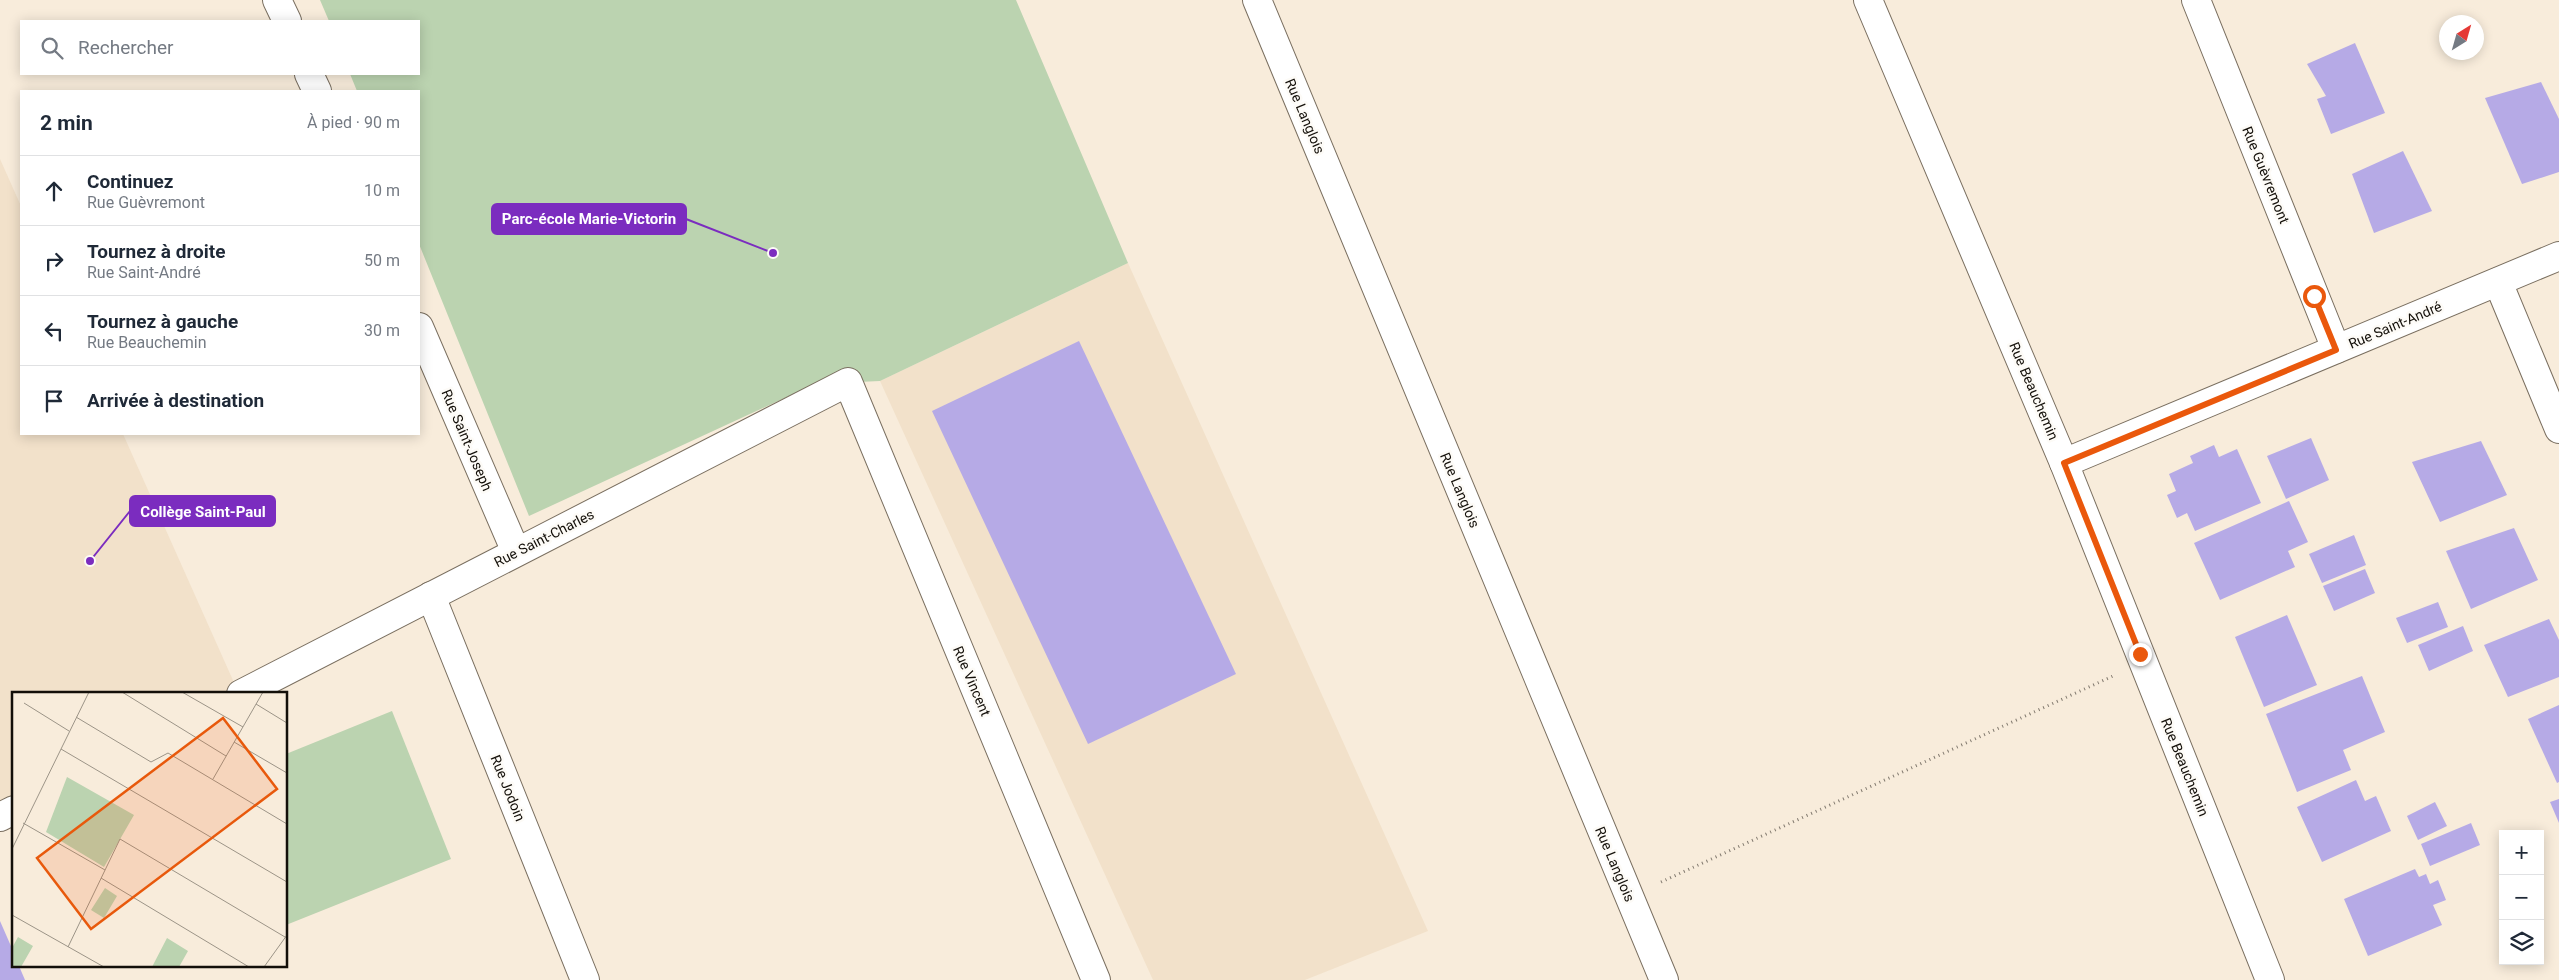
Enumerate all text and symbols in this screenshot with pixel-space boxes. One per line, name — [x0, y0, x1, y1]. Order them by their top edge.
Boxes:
north arrow — [2439, 15, 2484, 60]
search box — [20, 20, 420, 75]
icon: search — [38, 34, 66, 62]
text: Rechercher — [78, 36, 173, 59]
street label: Rue Langlois — [1282, 76, 1328, 156]
text: 2 min — [40, 111, 93, 135]
text: À pied · 90 m — [307, 113, 400, 132]
street label: Rue Guèvremont — [2239, 124, 2293, 226]
text: Continuez — [87, 170, 173, 193]
icon: ahead — [40, 177, 68, 205]
text: 10 m — [364, 181, 400, 200]
text: Rue Guèvremont — [87, 193, 205, 212]
callout: Parc-école Marie-Victorin — [492, 204, 686, 234]
text: Parc-école Marie-Victorin — [502, 210, 676, 228]
text: Tournez à droite — [87, 240, 226, 263]
icon: right — [40, 247, 68, 275]
text: 50 m — [364, 251, 400, 270]
text: Rue Saint-André — [87, 263, 201, 282]
route start — [2303, 285, 2326, 308]
street label: Rue Saint-André — [2346, 298, 2444, 352]
text: Tournez à gauche — [87, 310, 238, 333]
icon: left — [40, 317, 68, 345]
text: 30 m — [364, 321, 400, 340]
text: Rue Beauchemin — [87, 333, 207, 352]
street label: Rue Beauchemin — [2006, 340, 2062, 442]
icon: arrive — [40, 387, 68, 415]
street label: Rue Saint-Joseph — [438, 387, 496, 493]
text: Arrivée à destination — [87, 389, 264, 412]
street label: Rue Langlois — [1437, 450, 1483, 530]
callout: Collège Saint-Paul — [130, 496, 275, 526]
text: Collège Saint-Paul — [140, 503, 266, 521]
street label: Rue Saint-Charles — [491, 506, 597, 570]
route end — [2129, 643, 2152, 666]
street label: Rue Vincent — [950, 644, 994, 719]
inset map — [12, 692, 288, 968]
street label: Rue Beauchemin — [2158, 716, 2212, 818]
street label: Rue Jodoin — [487, 753, 529, 823]
street label: Rue Langlois — [1592, 824, 1638, 904]
map controls — [2499, 830, 2544, 965]
button: + — [2499, 830, 2544, 875]
button: − — [2499, 875, 2544, 920]
button: layers — [2499, 920, 2544, 965]

